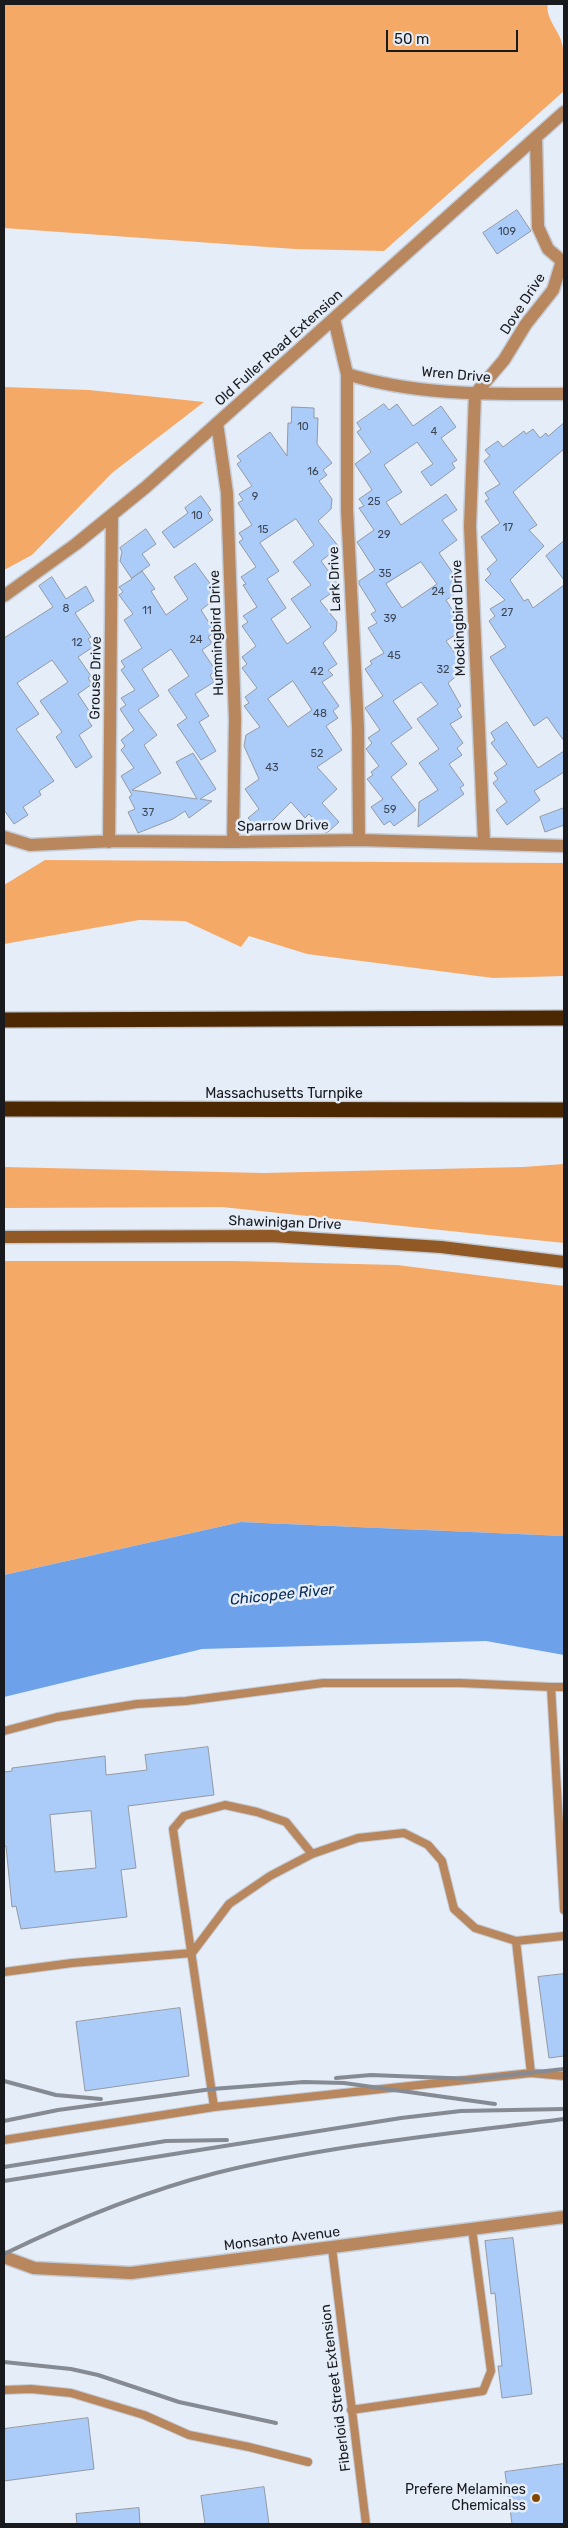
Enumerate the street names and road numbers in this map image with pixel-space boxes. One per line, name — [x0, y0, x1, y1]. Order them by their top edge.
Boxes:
street label: Dove Drive — [497, 270, 549, 338]
street label: Old Fuller Road Extension — [212, 286, 346, 410]
street label: Wren Drive — [421, 364, 491, 386]
street label: Lark Drive — [325, 546, 345, 612]
street label: Mockingbird Drive — [449, 559, 469, 677]
street label: Hummingbird Drive — [206, 570, 228, 696]
street label: Grouse Drive — [87, 636, 105, 720]
street label: Sparrow Drive — [237, 817, 329, 835]
street label: Massachusetts Turnpike — [205, 1086, 363, 1102]
street label: Shawinigan Drive — [228, 1213, 342, 1233]
street label: Monsanto Avenue — [223, 2224, 341, 2254]
street label: Fiberloid Street Extension — [317, 2303, 355, 2473]

